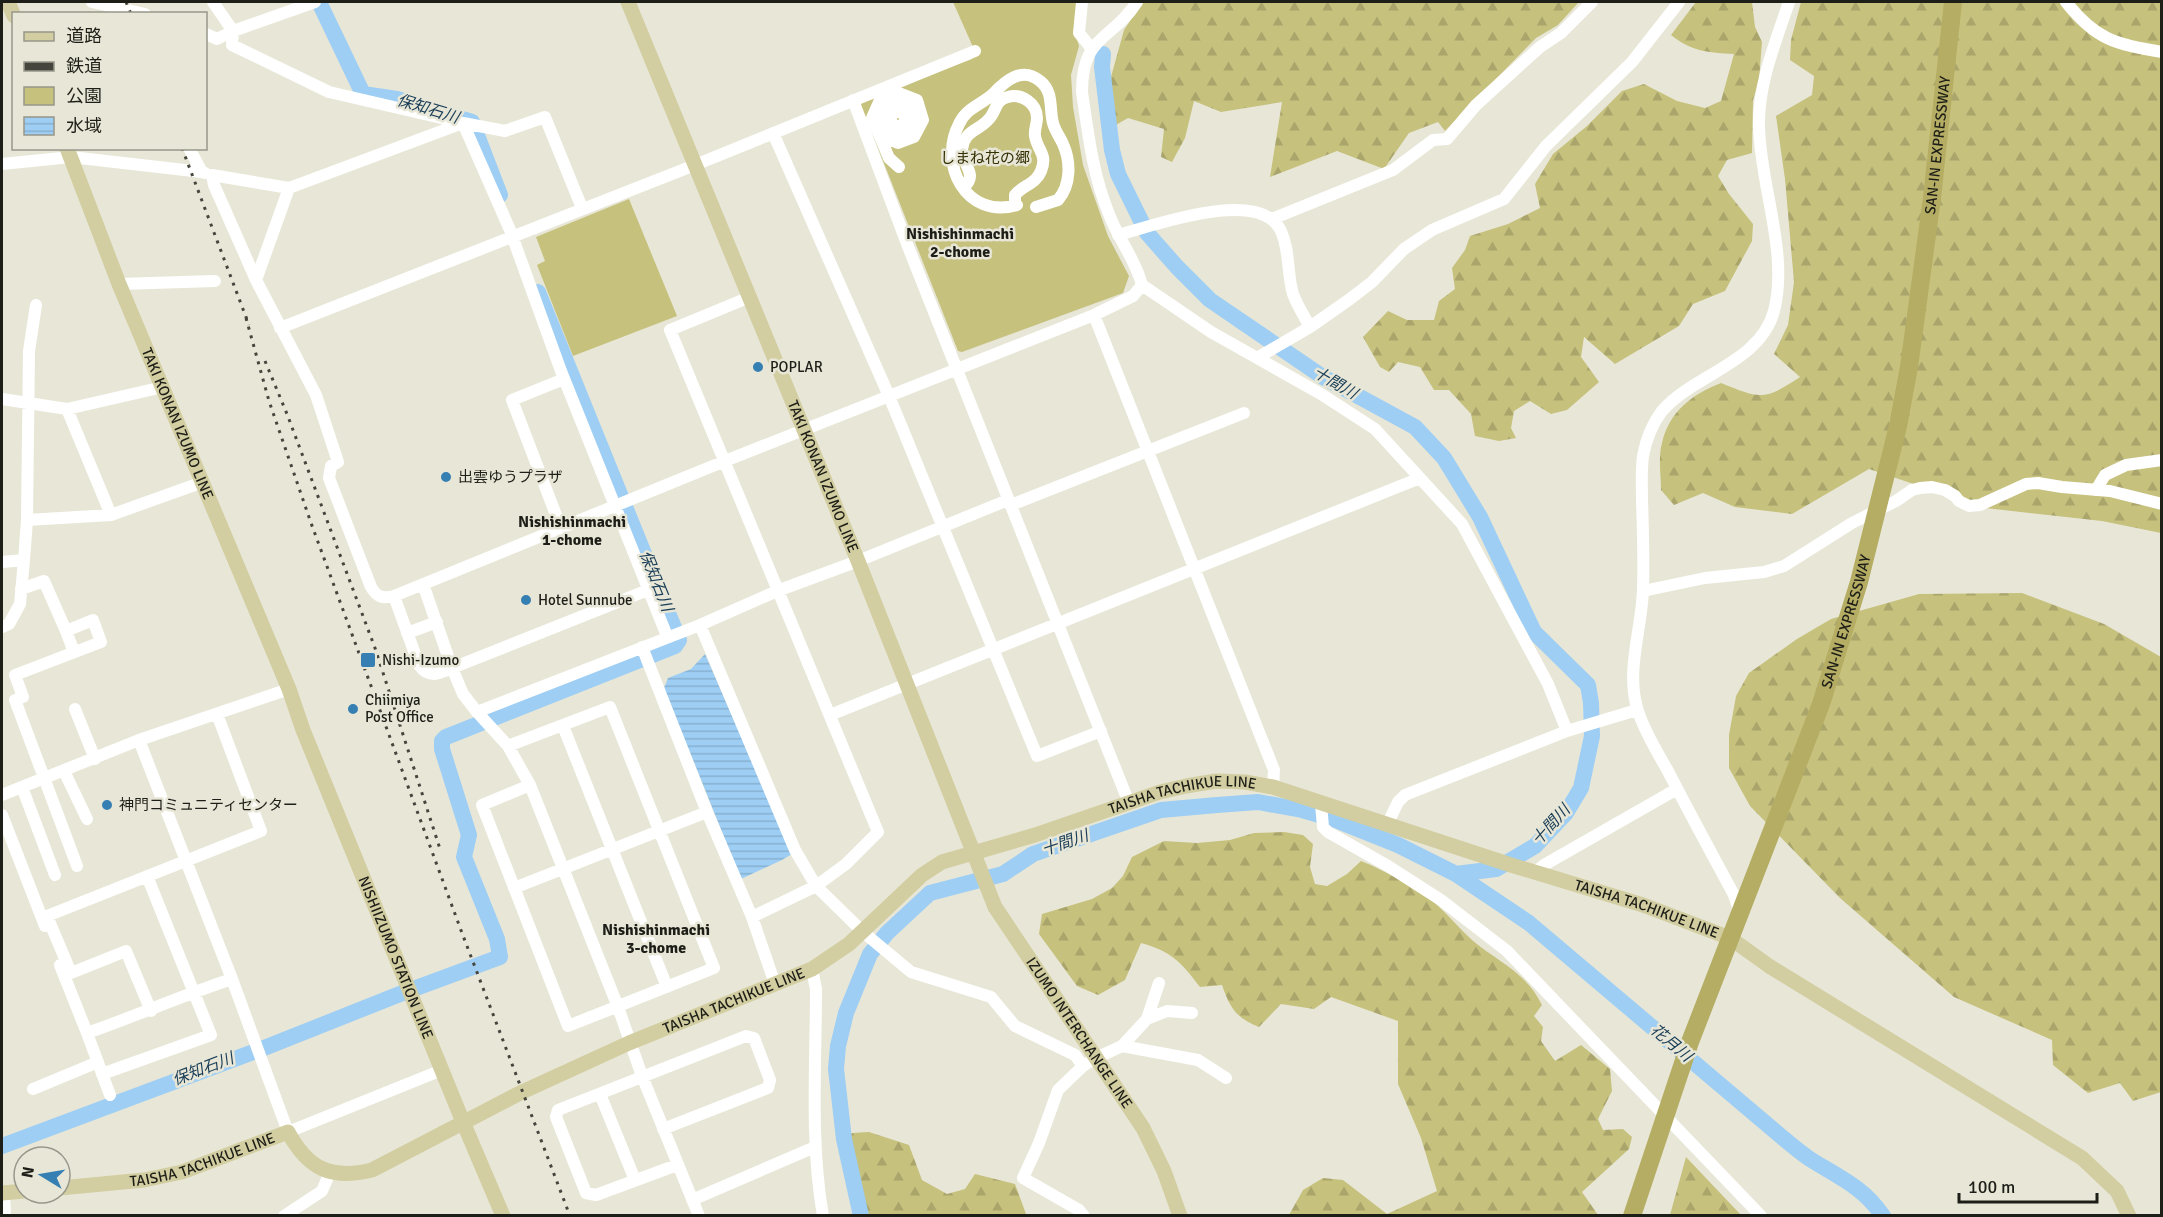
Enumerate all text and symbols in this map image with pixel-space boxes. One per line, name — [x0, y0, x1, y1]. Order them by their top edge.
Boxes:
legend — [12, 12, 207, 150]
text: 道路 — [66, 25, 102, 47]
text: 鉄道 — [66, 55, 102, 77]
street label: SAN-IN EXPRESSWAY — [1921, 75, 1954, 216]
text: 公園 — [66, 85, 102, 107]
water label: 保知石川 — [394, 90, 463, 129]
text: 水域 — [66, 115, 102, 137]
park label: しまね花の郷 — [940, 149, 1030, 167]
district label: Nishishinmachi 2-chome — [906, 224, 1014, 262]
street label: TAKI KONAN IZUMO LINE — [138, 345, 217, 502]
place label: POPLAR — [770, 358, 823, 376]
marker: POPLAR — [751, 360, 765, 374]
water label: 十間川 — [1309, 362, 1363, 405]
street label: TAKI KONAN IZUMO LINE — [784, 398, 863, 555]
place label: 出雲ゆうプラザ — [458, 468, 563, 486]
marker: 出雲ゆうプラザ — [439, 470, 453, 484]
district label: Nishishinmachi 1-chome — [518, 512, 626, 550]
water label: 保知石川 — [635, 548, 678, 616]
street label: SAN-IN EXPRESSWAY — [1817, 552, 1875, 691]
place label: Hotel Sunnube — [538, 591, 633, 609]
marker: Hotel Sunnube — [519, 593, 533, 607]
marker: Nishi-Izumo — [359, 651, 377, 669]
place label: Nishi-Izumo — [382, 651, 460, 669]
place label: Chiimiya Post Office — [365, 691, 434, 726]
marker: Chiimiya Post Office — [346, 702, 360, 716]
street label: TAISHA TACHIKUE LINE — [1106, 772, 1258, 818]
place label: 神門コミュニティセンター — [119, 796, 298, 814]
marker: 神門コミュニティセンター — [100, 798, 114, 812]
water label: 十間川 — [1528, 799, 1576, 850]
water label: 十間川 — [1039, 825, 1093, 860]
street label: NISHIIZUMO STATION LINE — [355, 874, 437, 1042]
street label: TAISHA TACHIKUE LINE — [1572, 876, 1721, 942]
district label: Nishishinmachi 3-chome — [602, 920, 710, 958]
street label: IZUMO INTERCHANGE LINE — [1022, 954, 1136, 1112]
street label: TAISHA TACHIKUE LINE — [660, 964, 807, 1037]
water label: 花月川 — [1646, 1020, 1697, 1067]
water label: 保知石川 — [170, 1047, 238, 1090]
street label: TAISHA TACHIKUE LINE — [129, 1129, 277, 1190]
north arrow — [12, 1145, 72, 1205]
text: N — [17, 1165, 39, 1180]
scale bar — [1959, 1166, 2097, 1204]
text: 100 m — [1968, 1176, 2015, 1198]

